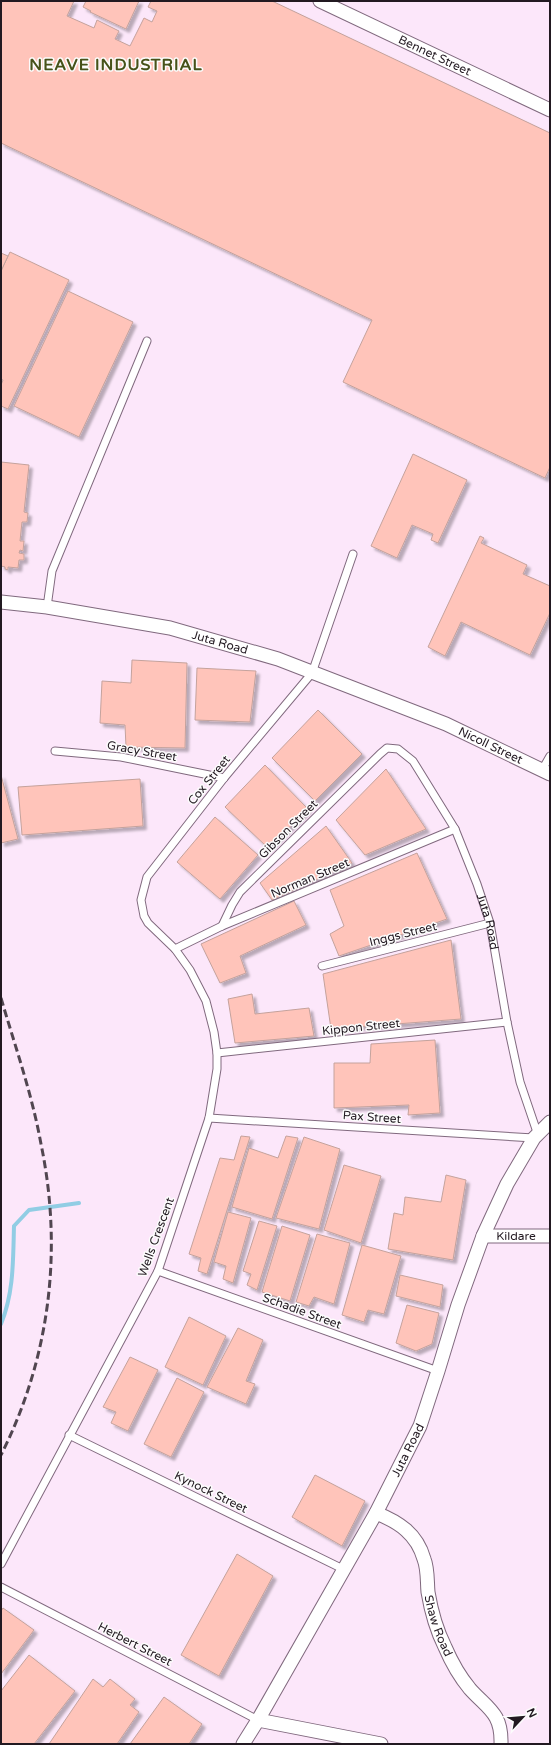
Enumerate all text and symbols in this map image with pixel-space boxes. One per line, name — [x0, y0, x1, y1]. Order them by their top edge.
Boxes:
street label: Bennet Street — [396, 32, 474, 79]
district label: NEAVE INDUSTRIAL — [29, 55, 203, 75]
street label: Juta Road — [190, 628, 250, 657]
street label: Nicoll Street — [456, 724, 525, 767]
street label: Gracy Street — [106, 738, 178, 764]
street label: Cox Street — [185, 752, 233, 807]
street label: Gibson Street — [256, 796, 321, 861]
street label: Norman Street — [269, 855, 352, 901]
street label: Juta Road — [474, 892, 501, 951]
street label: Inggs Street — [368, 919, 439, 949]
street label: Kippon Street — [321, 1016, 401, 1038]
street label: Pax Street — [342, 1108, 402, 1126]
street label: Wells Crescent — [135, 1195, 177, 1279]
street label: Kildare — [496, 1229, 536, 1243]
street label: Schadie Street — [261, 1290, 344, 1332]
street label: Juta Road — [389, 1421, 427, 1479]
street label: Kynock Street — [172, 1468, 250, 1516]
street label: Shaw Road — [422, 1594, 455, 1659]
street label: Herbert Street — [96, 1619, 175, 1669]
north arrow — [503, 1697, 543, 1737]
text: N — [524, 1706, 539, 1720]

